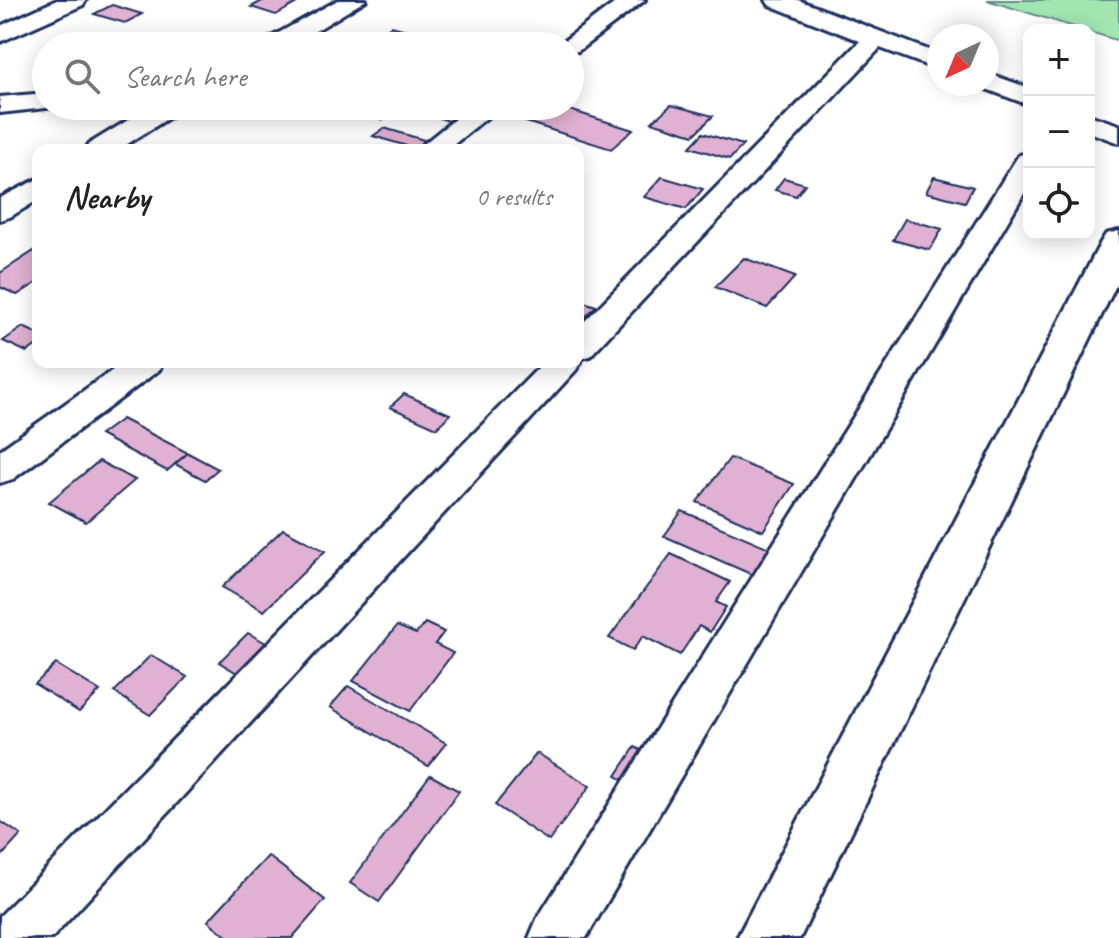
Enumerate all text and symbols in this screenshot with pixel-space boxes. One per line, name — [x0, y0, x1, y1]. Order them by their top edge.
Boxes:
north arrow — [927, 24, 999, 96]
map controls — [1023, 24, 1095, 240]
button: + — [1023, 24, 1095, 96]
search box — [32, 32, 584, 120]
icon: search — [60, 54, 104, 98]
text: Search here — [124, 57, 246, 95]
button: − — [1023, 96, 1095, 168]
button: locate — [1023, 168, 1095, 240]
text: Nearby — [64, 175, 150, 218]
text: 0 results — [476, 180, 552, 213]

